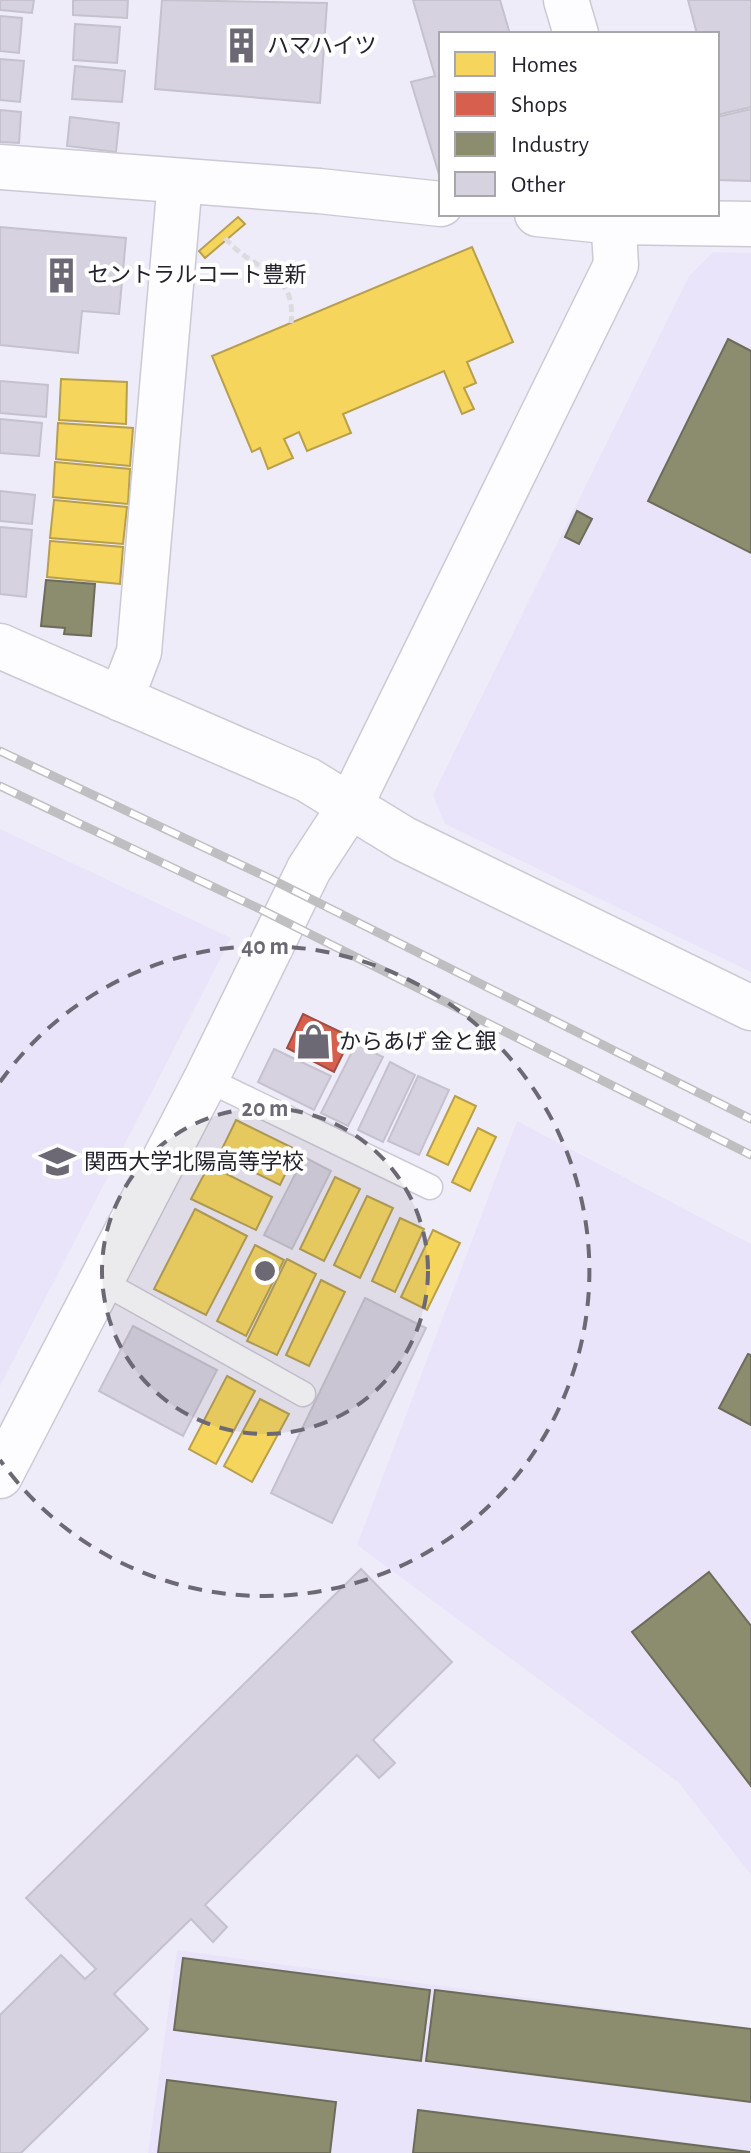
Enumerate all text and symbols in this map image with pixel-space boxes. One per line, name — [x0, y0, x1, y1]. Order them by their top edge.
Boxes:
building icon: ハマハイツ — [222, 27, 260, 65]
legend — [439, 32, 719, 216]
place label: ハマハイツ — [267, 35, 377, 57]
text: Homes — [511, 53, 578, 77]
text: Shops — [511, 93, 567, 117]
text: Industry — [511, 133, 589, 157]
text: Other — [511, 173, 565, 197]
building icon: セントラルコート豊新 — [42, 256, 80, 294]
place label: セントラルコート豊新 — [87, 263, 307, 286]
text: 40 m — [241, 935, 289, 959]
shop icon: からあげ 金と銀 — [294, 1023, 332, 1061]
place label: からあげ 金と銀 — [339, 1030, 497, 1053]
text: 20 m — [242, 1097, 288, 1121]
school or university icon: 関西大学北陽高等学校 — [39, 1143, 77, 1181]
place label: 関西大学北陽高等学校 — [84, 1150, 304, 1173]
centre of rings — [251, 1257, 279, 1285]

